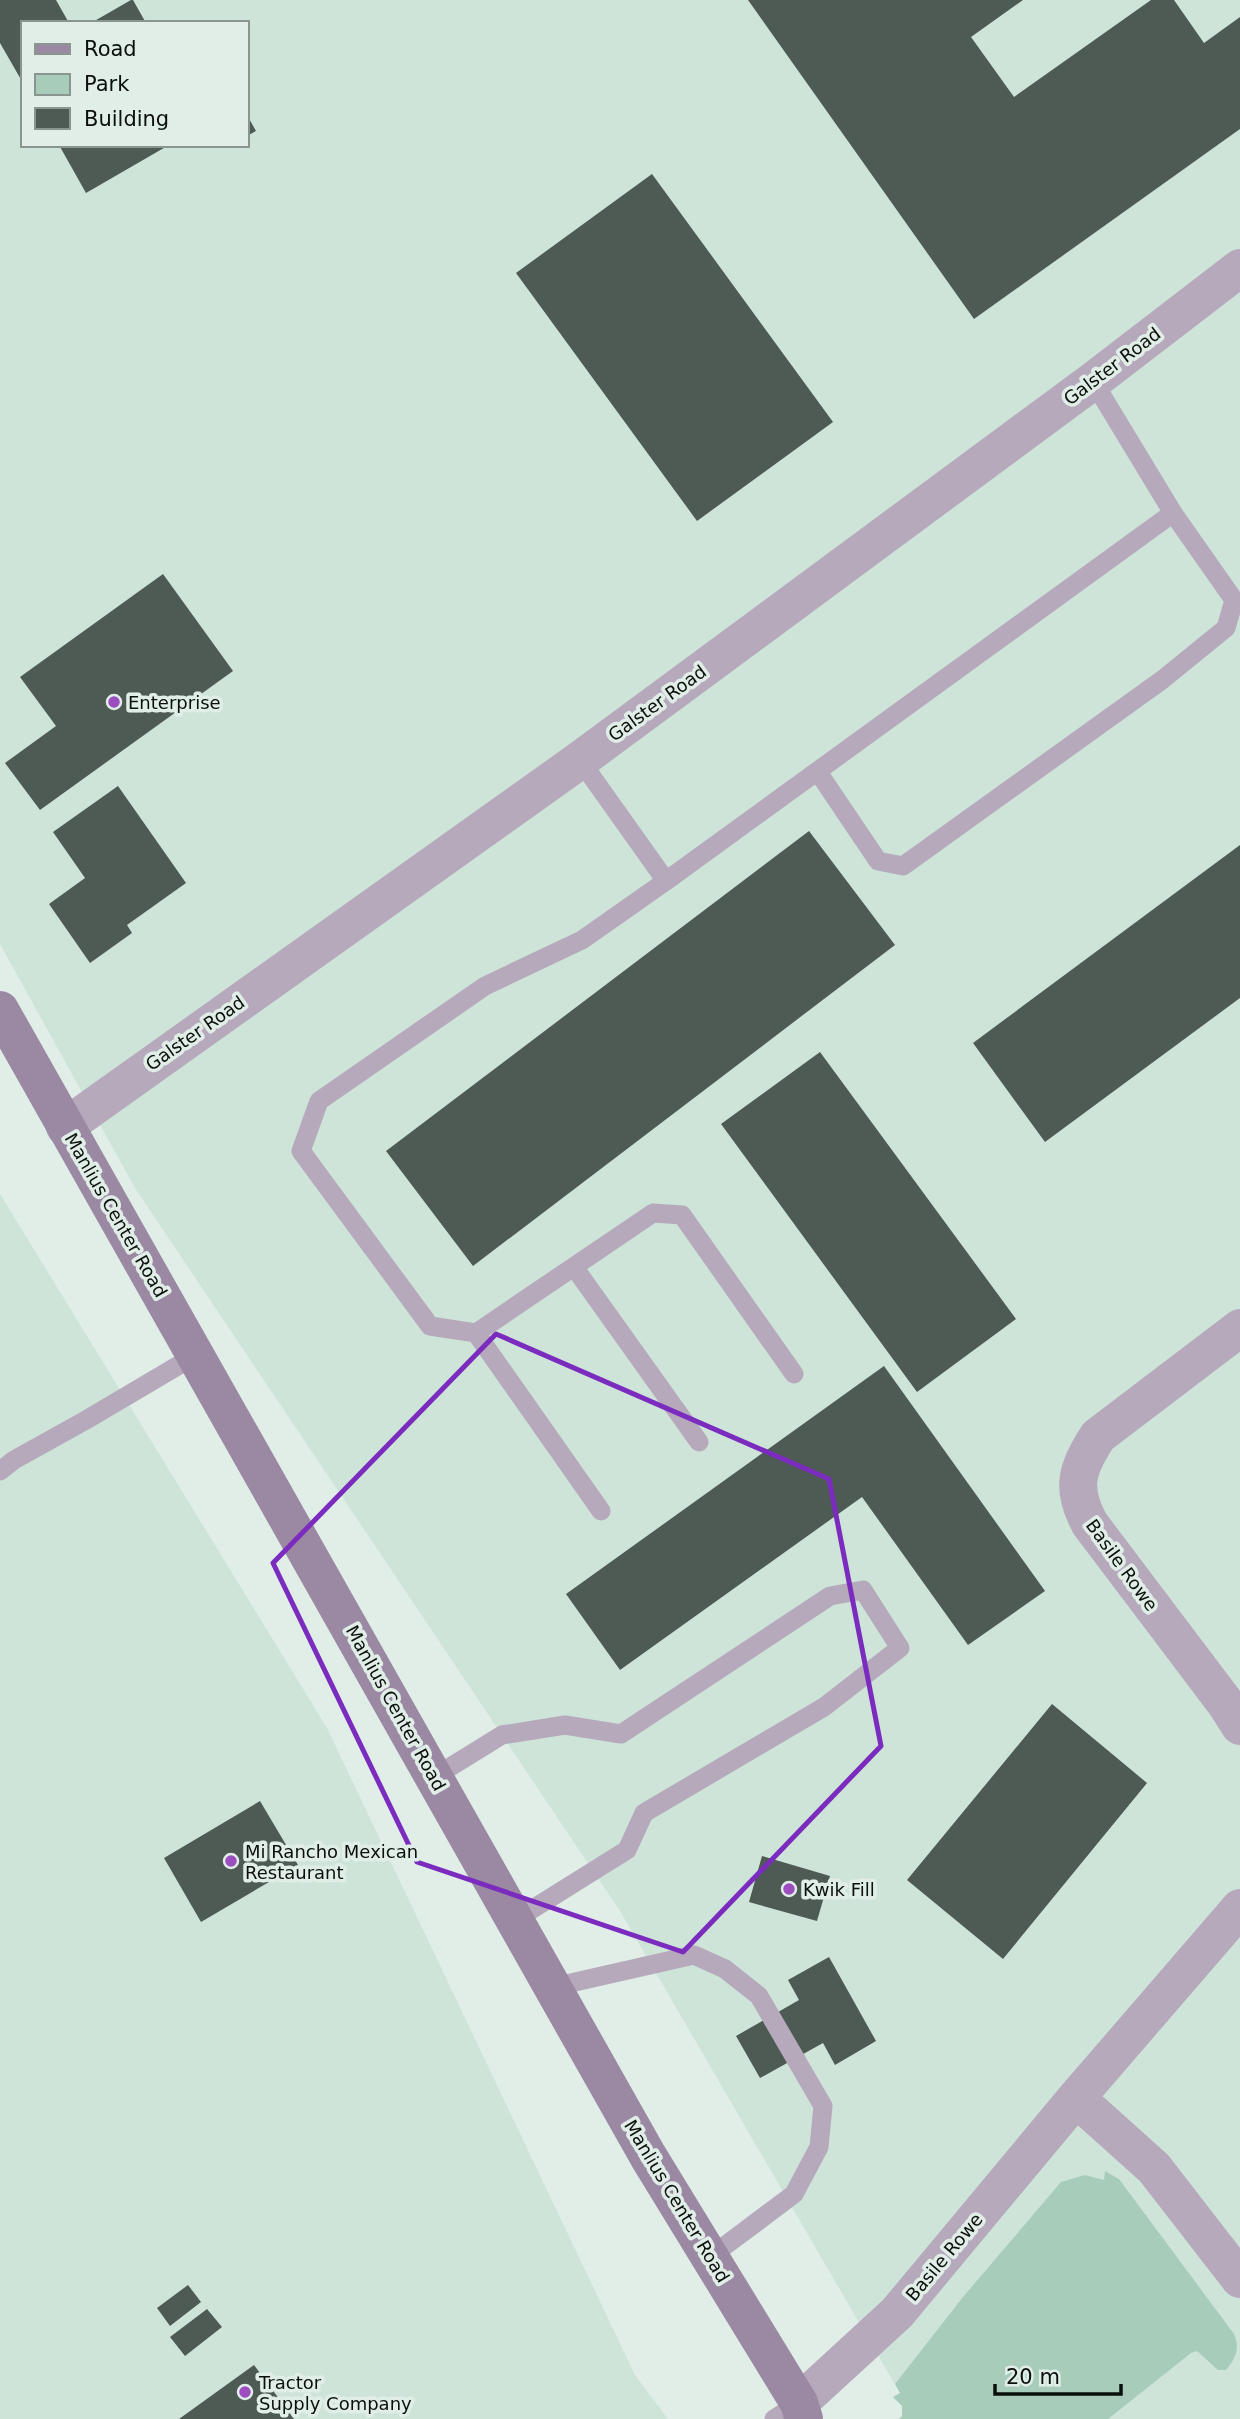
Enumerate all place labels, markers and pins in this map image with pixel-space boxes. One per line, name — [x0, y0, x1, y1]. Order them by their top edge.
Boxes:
place label: Enterprise — [128, 692, 221, 713]
marker: Enterprise — [106, 694, 122, 710]
place label: Mi Rancho Mexican Restaurant — [245, 1841, 418, 1883]
marker: Mi Rancho Mexican Restaurant — [223, 1853, 239, 1869]
place label: Kwik Fill — [803, 1879, 875, 1900]
marker: Kwik Fill — [781, 1881, 797, 1897]
place label: Tractor Supply Company — [258, 2372, 412, 2414]
marker: Tractor Supply Company — [237, 2384, 253, 2400]

